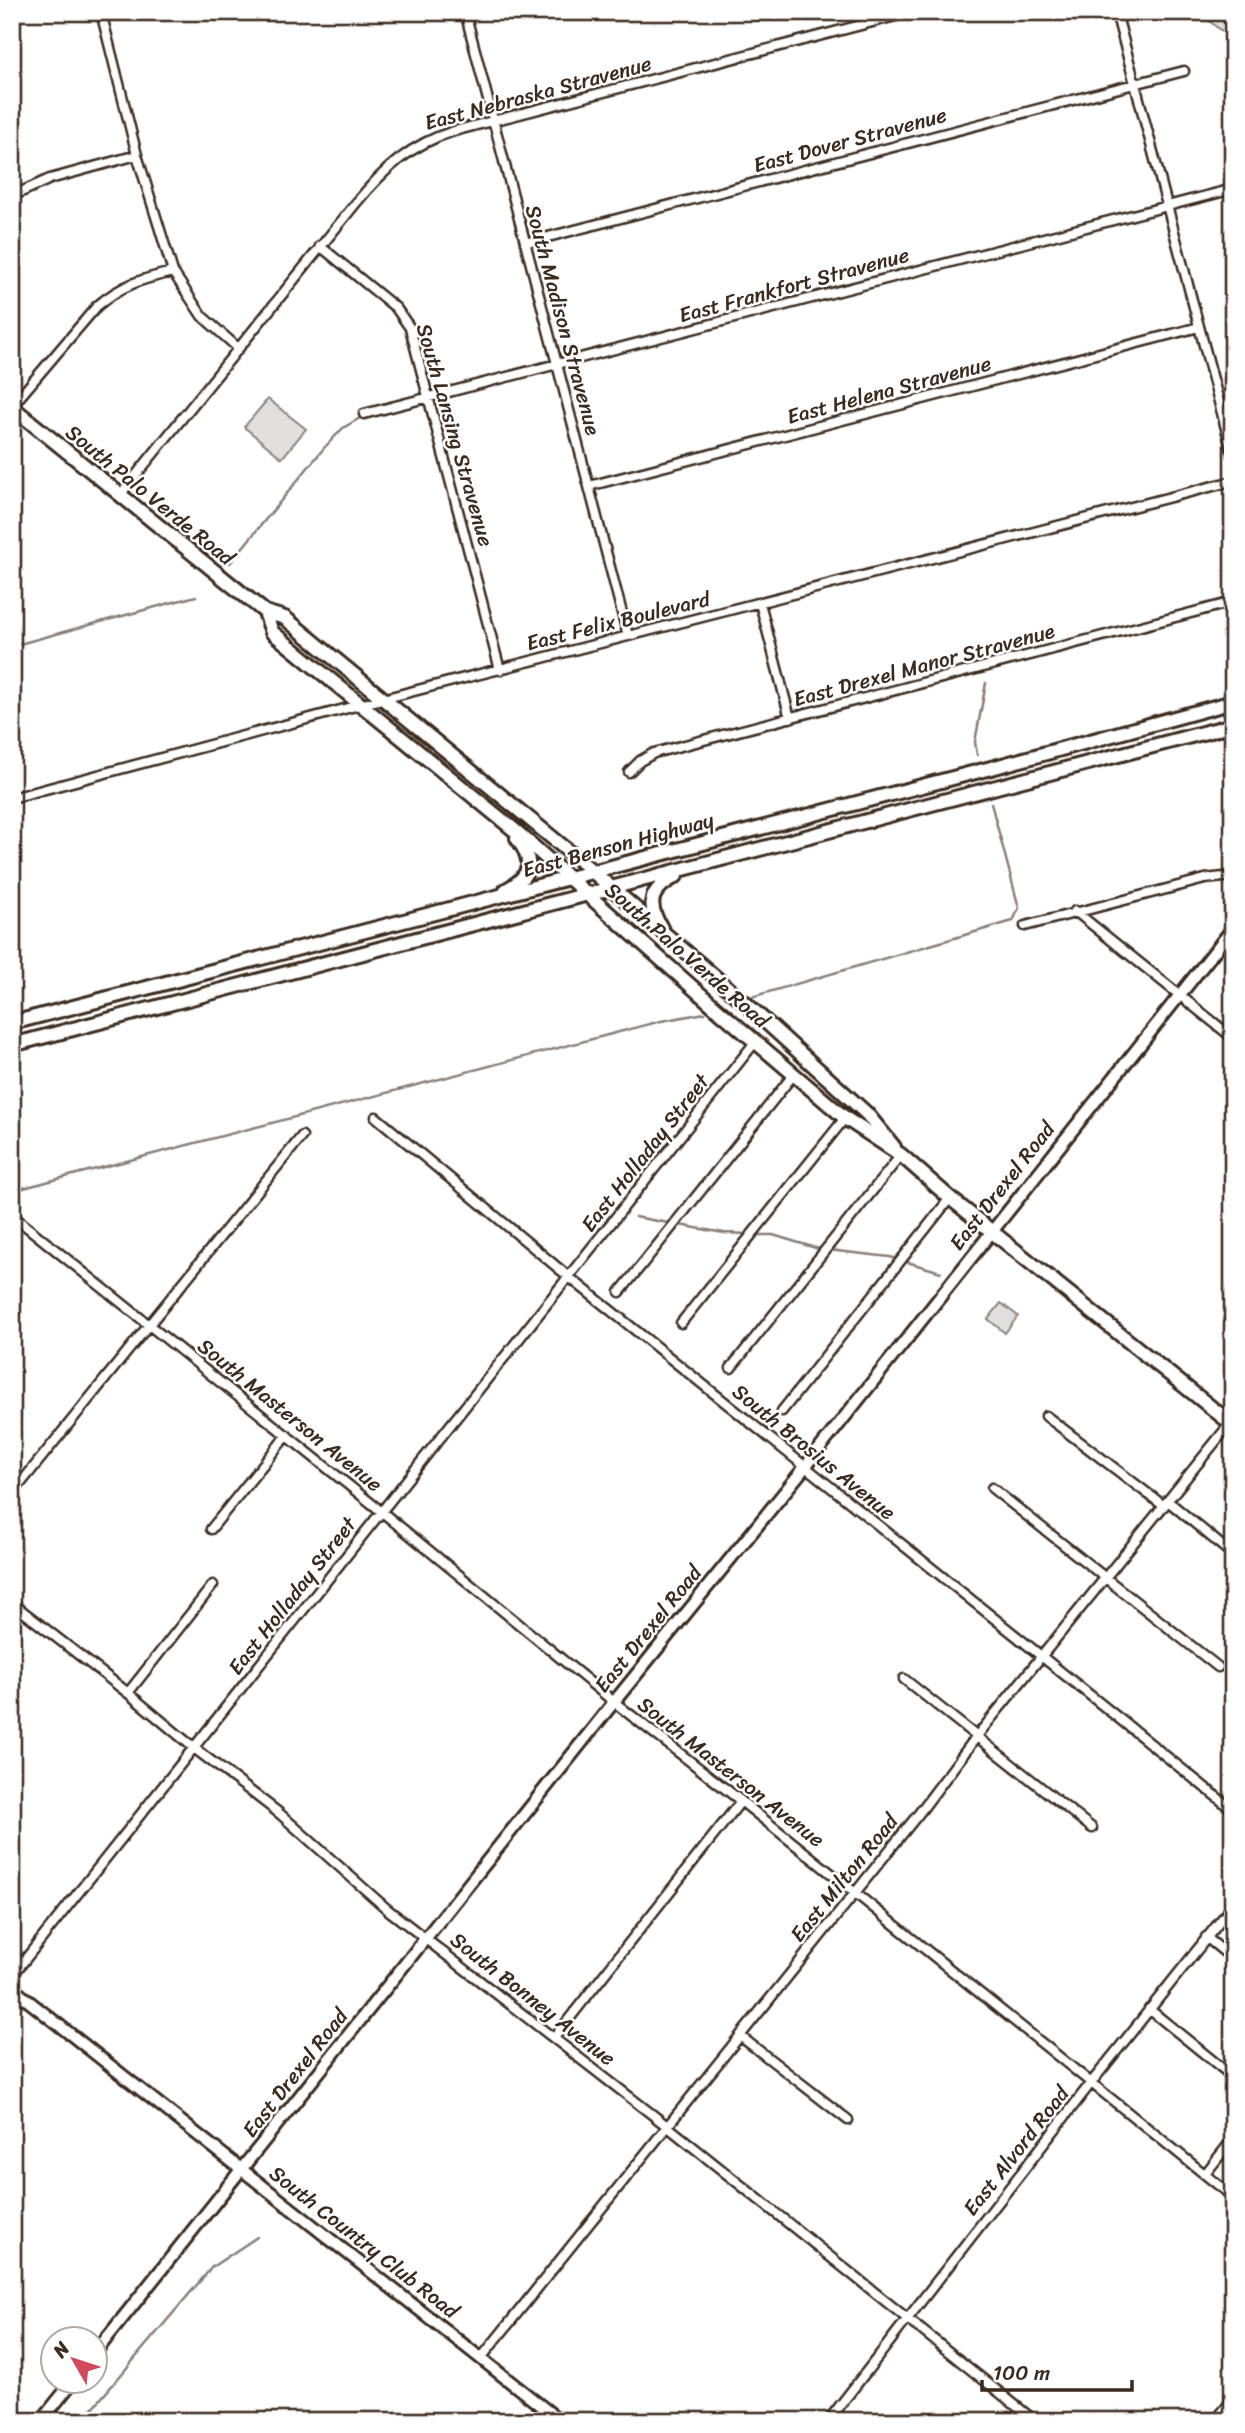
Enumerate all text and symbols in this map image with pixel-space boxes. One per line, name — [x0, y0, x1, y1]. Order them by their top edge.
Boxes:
street label: East Nebraska Stravenue — [420, 44, 656, 142]
street label: East Dover Stravenue — [749, 96, 951, 184]
street label: South Madison Stravenue — [514, 200, 612, 440]
street label: East Frankfort Stravenue — [675, 236, 914, 334]
street label: South Lansing Stravenue — [405, 319, 505, 551]
street label: East Helena Stravenue — [782, 344, 996, 436]
street label: South Palo Verde Road — [57, 414, 245, 577]
street label: East Felix Boulevard — [522, 579, 716, 662]
street label: East Drexel Manor Stravenue — [789, 612, 1059, 718]
street label: East Benson Highway — [518, 801, 718, 889]
street label: South Palo Verde Road — [596, 872, 780, 1039]
street label: East Holladay Street — [571, 1064, 720, 1241]
street label: East Drexel Road — [939, 1111, 1066, 1259]
street label: South Masterson Avenue — [189, 1328, 391, 1502]
street label: South Brosius Avenue — [724, 1374, 905, 1530]
street label: East Holladay Street — [218, 1507, 367, 1684]
street label: East Drexel Road — [584, 1555, 713, 1701]
street label: South Masterson Avenue — [629, 1686, 833, 1858]
street label: East Milton Road — [780, 1804, 909, 1951]
street label: South Bonney Avenue — [442, 1922, 625, 2076]
street label: East Drexel Road — [232, 1998, 359, 2146]
street label: East Alvord Road — [953, 2076, 1080, 2224]
street label: South Country Club Road — [261, 2155, 469, 2330]
north arrow — [38, 2324, 108, 2394]
text: N — [44, 2333, 79, 2366]
scale bar — [982, 2349, 1133, 2393]
text: 100 m — [993, 2354, 1050, 2392]

